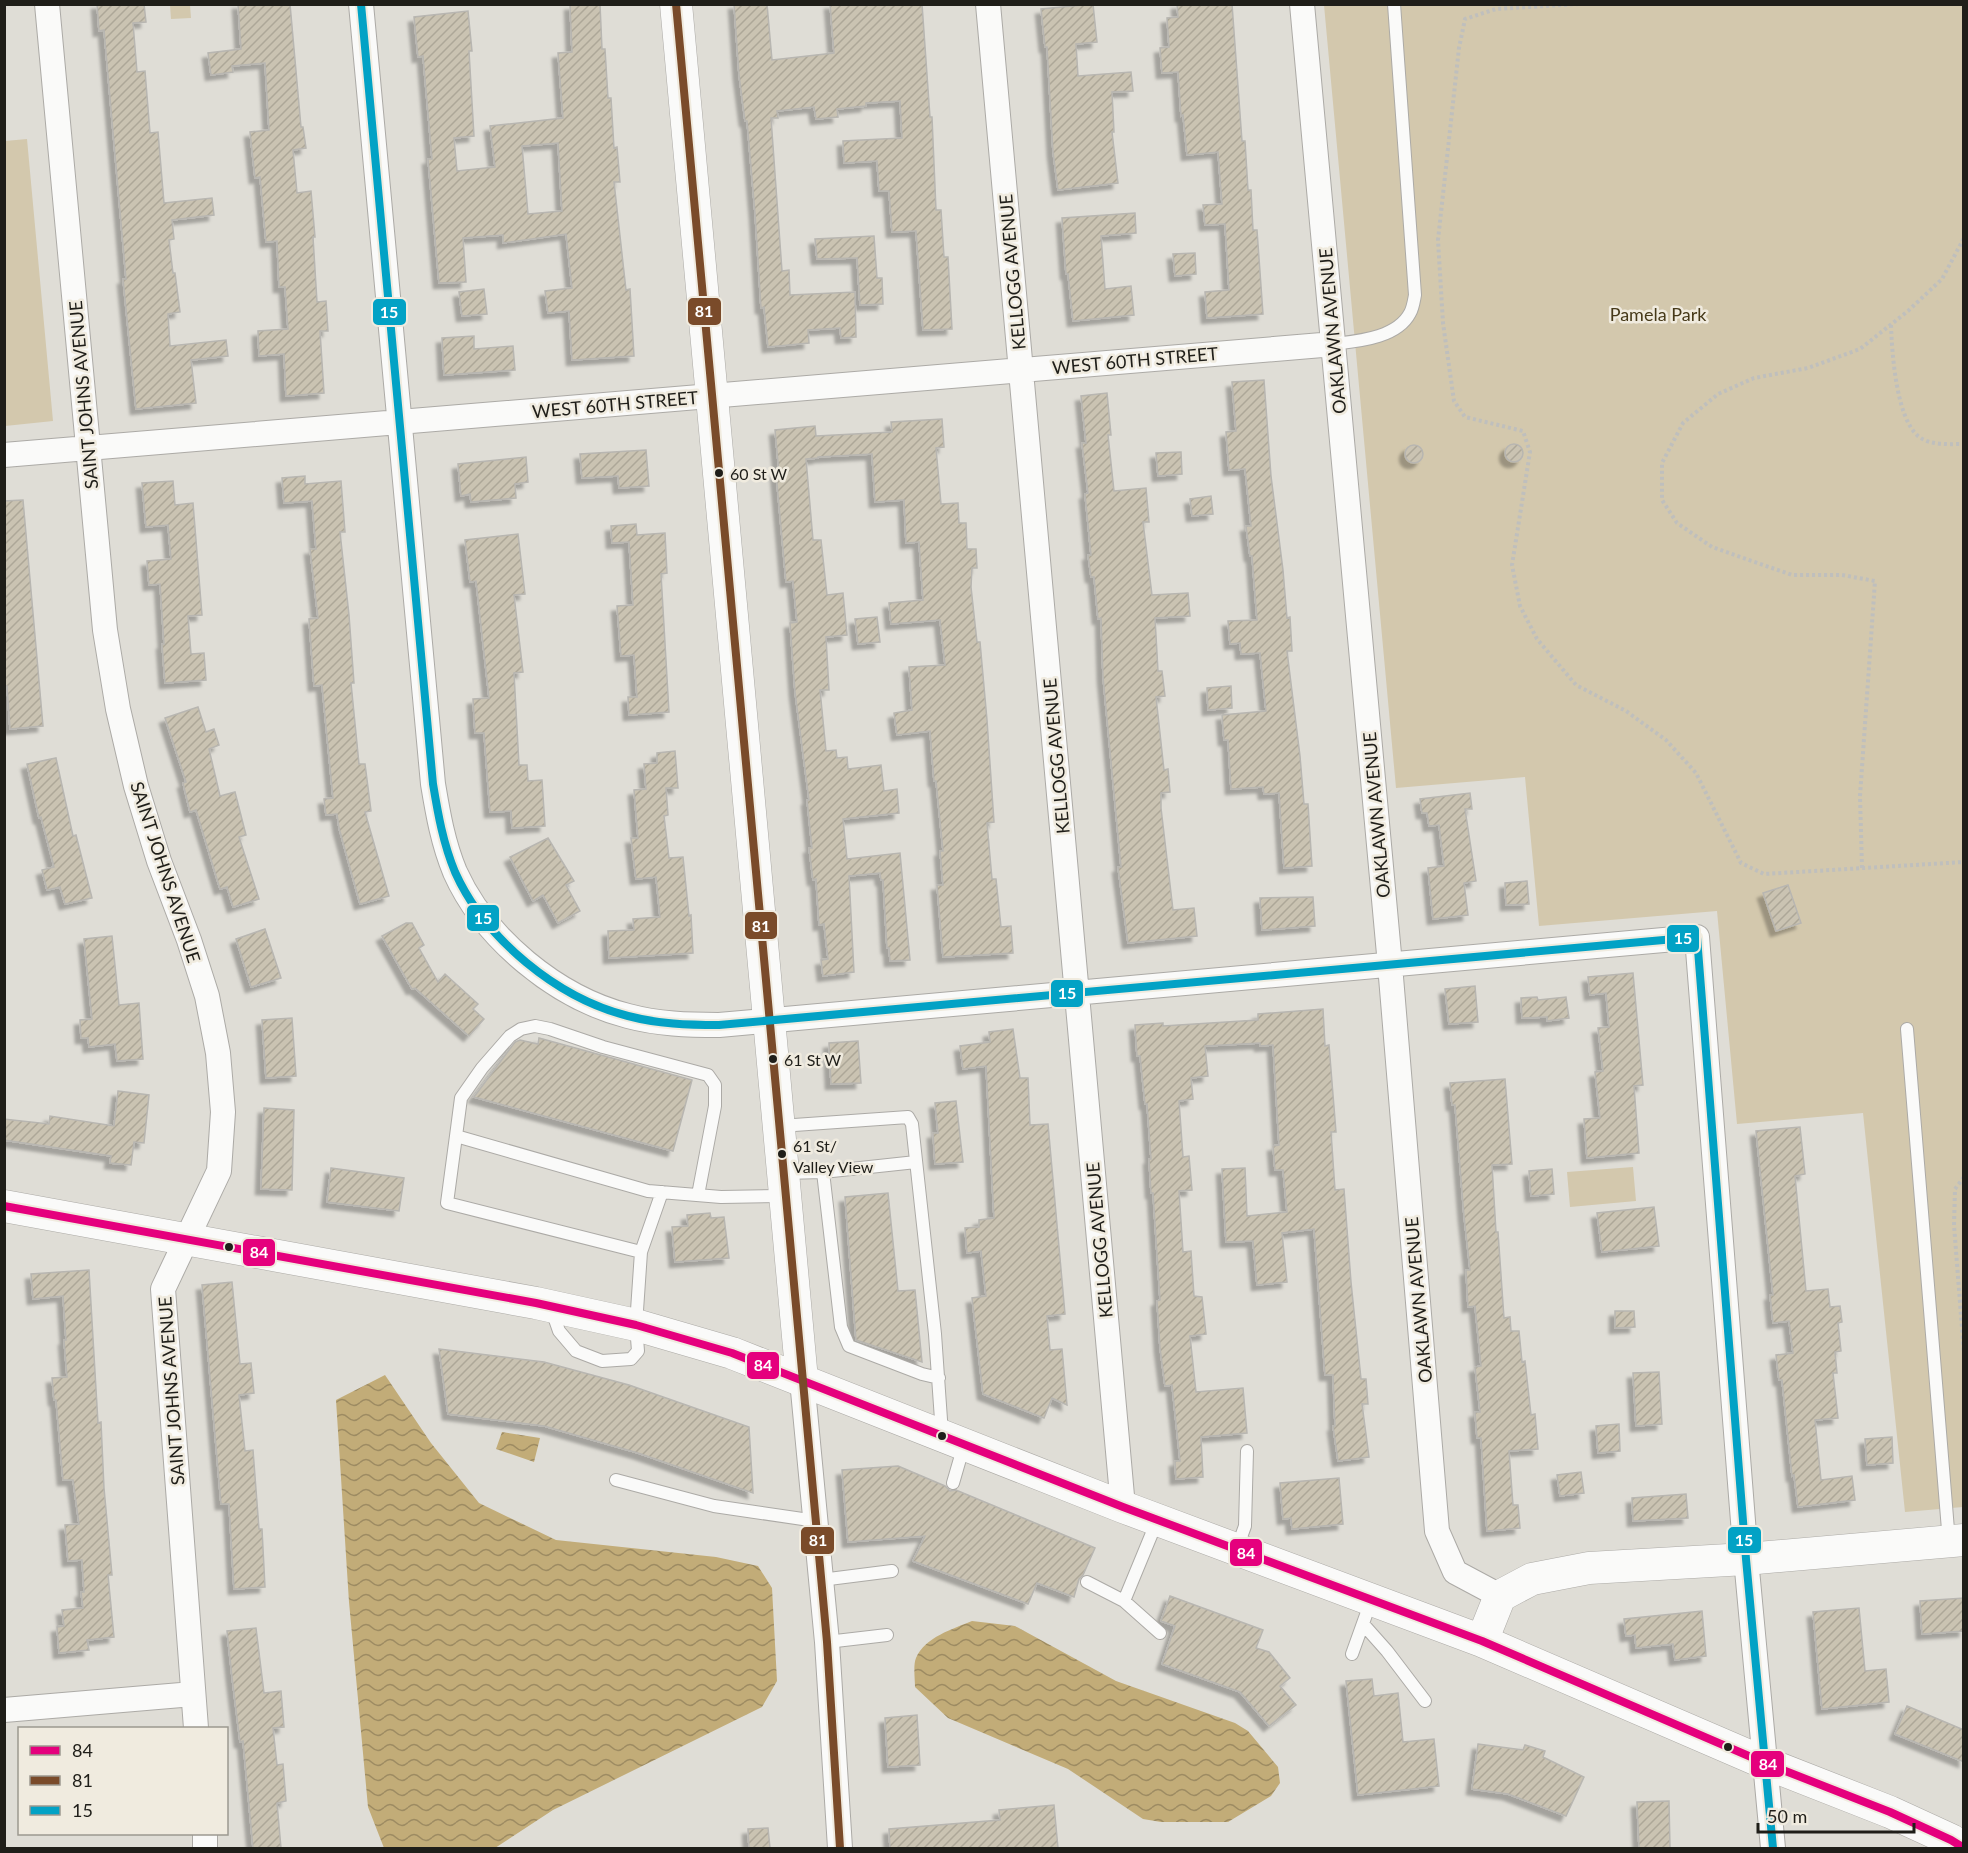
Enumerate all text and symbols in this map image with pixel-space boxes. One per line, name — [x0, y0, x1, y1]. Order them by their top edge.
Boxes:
street label: KELLOGG AVENUE — [994, 193, 1030, 351]
street label: OAKLAWN AVENUE — [1314, 247, 1350, 415]
line badge: 81 — [687, 297, 722, 326]
line badge: 15 — [372, 298, 407, 326]
street label: SAINT JOHNS AVENUE — [64, 300, 102, 490]
text: 81 — [695, 301, 713, 320]
text: 15 — [380, 302, 398, 321]
park label: Pamela Park — [1610, 303, 1707, 325]
street label: WEST 60TH STREET — [1051, 342, 1219, 378]
street label: WEST 60TH STREET — [531, 386, 699, 422]
place label: 60 St W — [730, 464, 788, 483]
marker: 60 St W — [713, 467, 725, 479]
street label: KELLOGG AVENUE — [1038, 677, 1074, 835]
street label: OAKLAWN AVENUE — [1358, 731, 1394, 899]
street label: SAINT JOHNS AVENUE — [126, 779, 206, 965]
line badge: 15 — [466, 904, 500, 932]
text: 15 — [474, 908, 492, 927]
line badge: 81 — [744, 911, 778, 940]
text: 81 — [752, 916, 770, 935]
line badge: 15 — [1666, 924, 1700, 953]
text: 15 — [1674, 928, 1692, 947]
line badge: 15 — [1050, 979, 1084, 1008]
text: 15 — [1058, 983, 1076, 1002]
place label: 61 St W — [784, 1050, 842, 1069]
marker: 61 St W — [767, 1053, 779, 1065]
place label: 61 St/ Valley View — [793, 1136, 874, 1176]
marker: 61 St/ Valley View — [776, 1148, 788, 1160]
street label: KELLOGG AVENUE — [1081, 1161, 1117, 1319]
street label: OAKLAWN AVENUE — [1400, 1216, 1436, 1384]
line badge: 84 — [242, 1238, 276, 1267]
unlabelled marker — [223, 1241, 235, 1253]
text: 84 — [250, 1242, 268, 1261]
street label: SAINT JOHNS AVENUE — [153, 1296, 189, 1486]
line badge: 84 — [746, 1351, 780, 1380]
text: 84 — [754, 1355, 772, 1374]
unlabelled marker — [936, 1430, 948, 1442]
line badge: 81 — [800, 1526, 835, 1555]
line badge: 15 — [1727, 1526, 1762, 1554]
text: 81 — [809, 1530, 827, 1549]
text: 15 — [1735, 1530, 1753, 1549]
line badge: 84 — [1229, 1538, 1263, 1567]
text: 84 — [1237, 1543, 1255, 1562]
legend — [18, 1727, 228, 1835]
text: 84 — [72, 1739, 93, 1761]
unlabelled marker — [1722, 1741, 1734, 1753]
line badge: 84 — [1750, 1750, 1785, 1778]
text: 84 — [1759, 1754, 1777, 1773]
text: 81 — [72, 1769, 93, 1791]
scale bar — [1758, 1796, 1914, 1834]
text: 15 — [72, 1799, 93, 1821]
text: 50 m — [1767, 1805, 1807, 1827]

